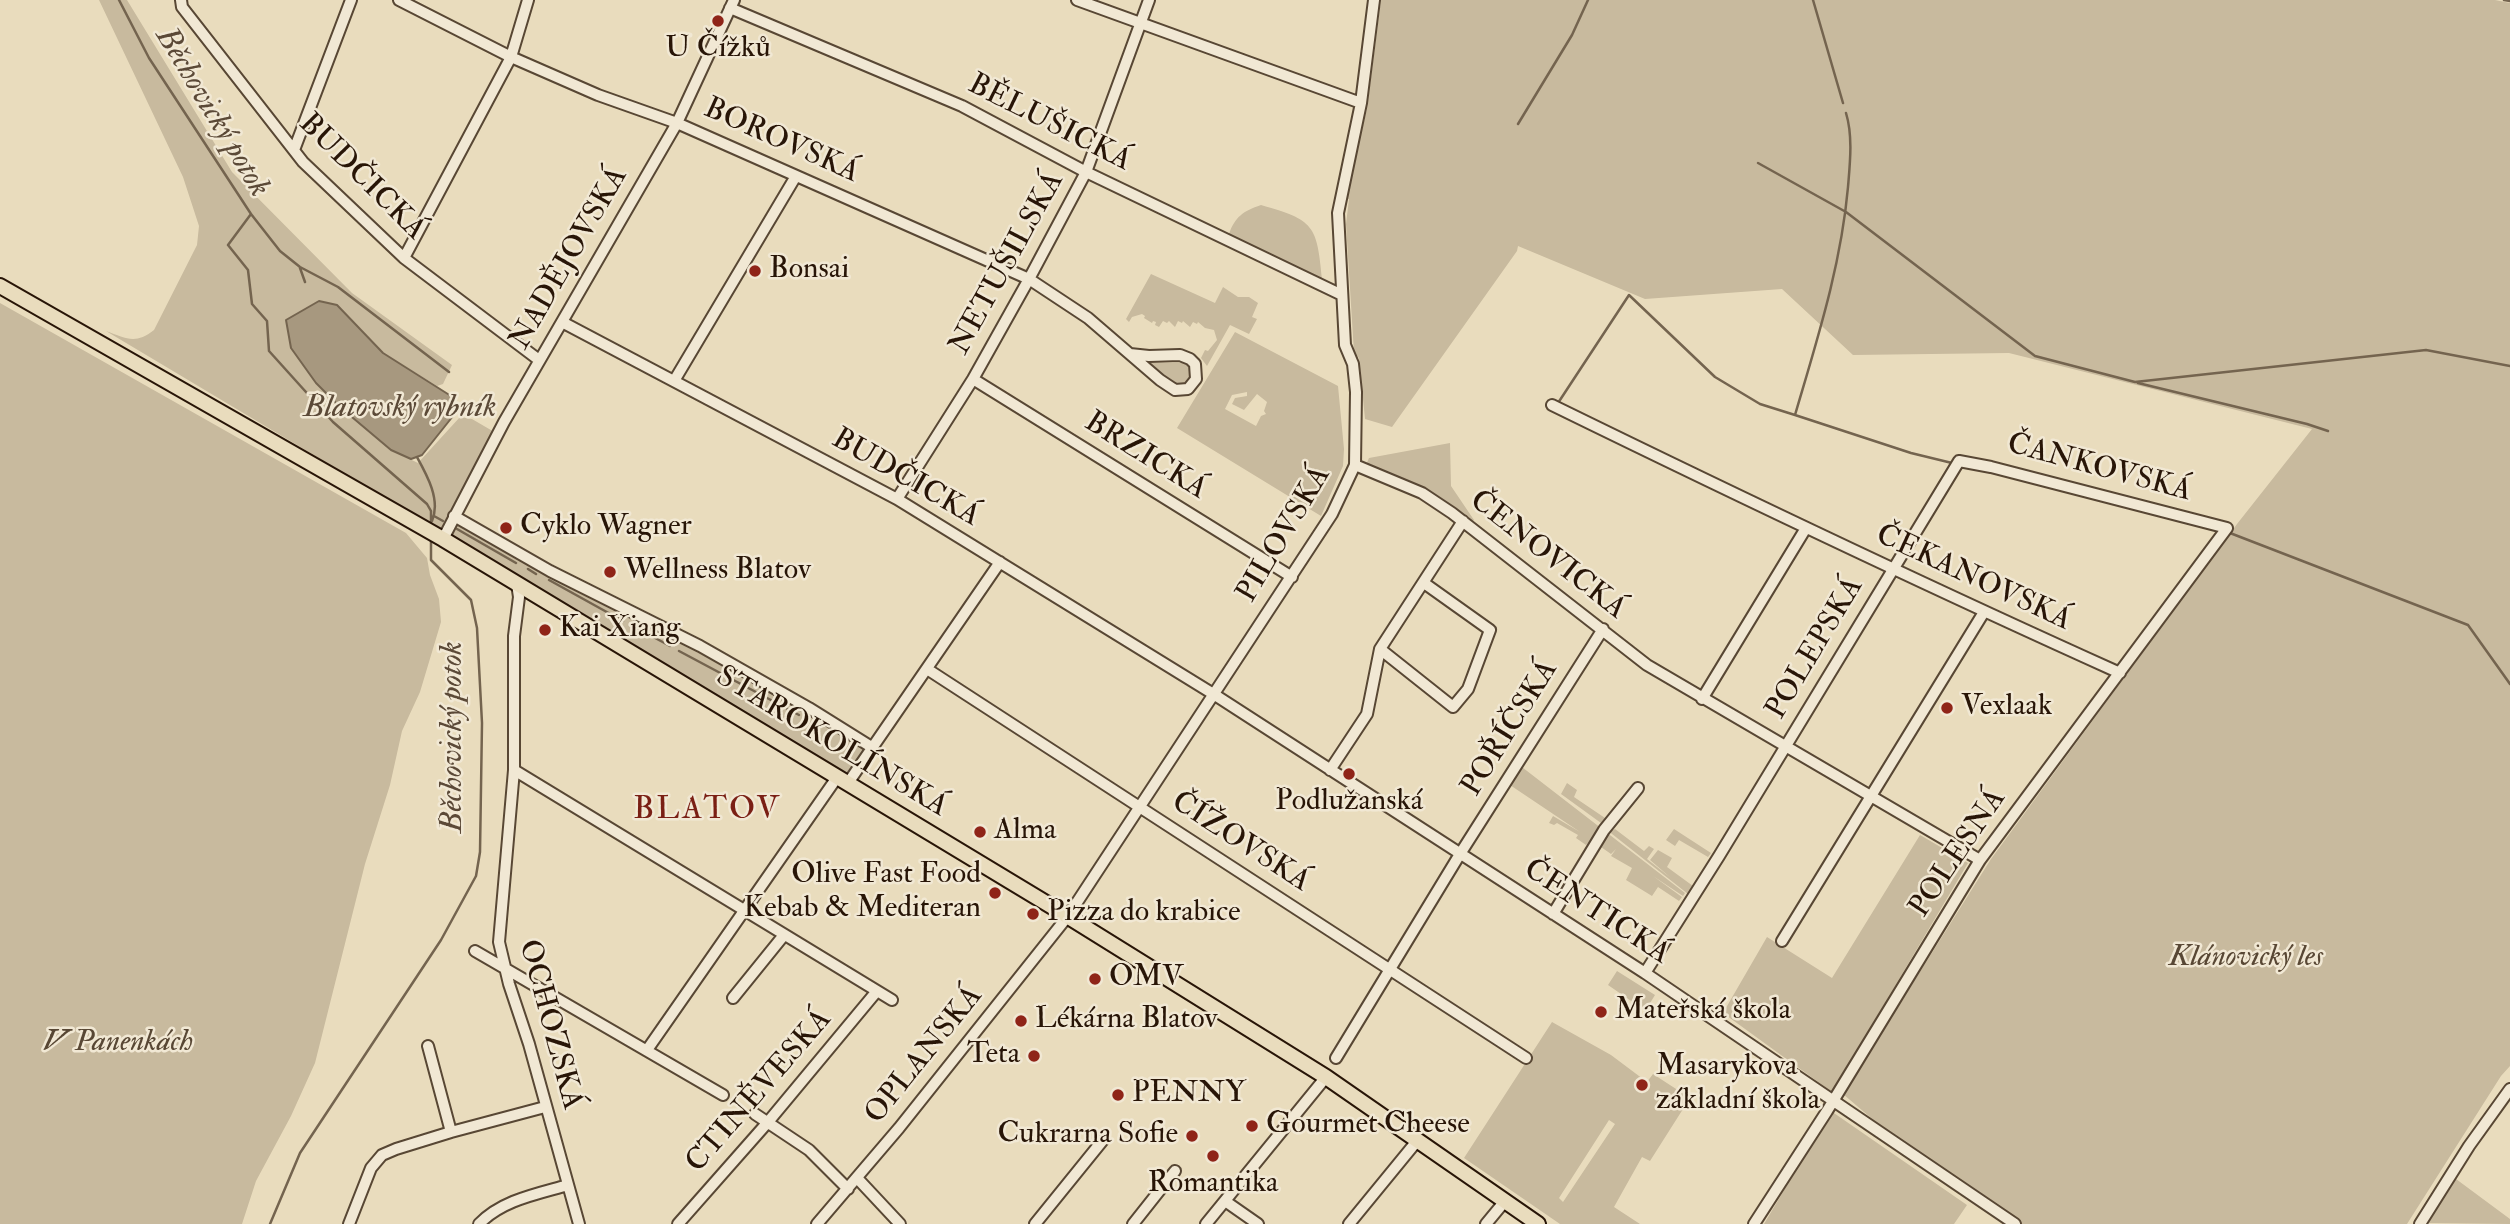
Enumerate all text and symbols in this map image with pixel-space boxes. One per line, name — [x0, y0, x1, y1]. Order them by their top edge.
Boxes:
marker: U Čížků — [710, 13, 726, 29]
water label: Běchovický potok — [145, 21, 277, 205]
place label: U Čížků — [665, 32, 771, 68]
street label: BĚLUŠICKÁ — [961, 68, 1137, 180]
street label: BOROVSKÁ — [698, 92, 864, 192]
street label: BUDČICKÁ — [290, 107, 432, 249]
street label: NADĚJOVSKÁ — [503, 162, 637, 356]
street label: NETUŠILSKÁ — [943, 166, 1073, 362]
place label: Bonsai — [769, 253, 849, 289]
marker: Bonsai — [747, 263, 763, 279]
water label: Blatovský rybník — [303, 390, 497, 428]
street label: BRZICKÁ — [1077, 405, 1213, 509]
street label: BUDČICKÁ — [825, 422, 985, 536]
street label: ČANKOVSKÁ — [2003, 427, 2195, 511]
street label: PILOVSKÁ — [1230, 460, 1340, 610]
street label: ČENOVICKÁ — [1462, 484, 1632, 628]
place label: Cyklo Wagner — [520, 510, 692, 546]
street label: ČEKANOVSKÁ — [1870, 518, 2076, 640]
marker: Cyklo Wagner — [498, 520, 514, 536]
place label: Wellness Blatov — [624, 554, 811, 590]
marker: Wellness Blatov — [602, 564, 618, 580]
street label: POLEPSKÁ — [1760, 571, 1872, 727]
place label: Kai Xiang — [559, 612, 680, 648]
marker: Kai Xiang — [537, 622, 553, 638]
water label: Běchovický potok — [435, 641, 473, 833]
street label: POŘÍČSKÁ — [1455, 654, 1567, 804]
street label: STAROKOLÍNSKÁ — [709, 660, 953, 826]
place label: Vexlaak — [1961, 690, 2052, 726]
marker: Vexlaak — [1939, 700, 1955, 716]
marker: Podlužanská — [1341, 766, 1357, 782]
street label: POLESNÁ — [1903, 783, 2015, 925]
street label: ČÍŽOVSKÁ — [1164, 785, 1316, 901]
place label: Podlužanská — [1275, 785, 1423, 821]
district label: BLATOV — [634, 792, 780, 830]
place label: Alma — [994, 814, 1056, 850]
marker: Alma — [972, 824, 988, 840]
street label: ČENTICKÁ — [1516, 852, 1676, 974]
place label: Olive Fast Food Kebab & Mediteran — [744, 858, 981, 928]
marker: Olive Fast Food Kebab & Mediteran — [987, 885, 1003, 901]
place label: Pizza do krabice — [1047, 896, 1241, 932]
marker: Pizza do krabice — [1025, 906, 1041, 922]
street label: OCHOZSKÁ — [509, 936, 589, 1114]
park label: Klánovický les — [2169, 941, 2323, 977]
place label: OMV — [1109, 961, 1183, 997]
marker: OMV — [1087, 971, 1103, 987]
street label: OPLANSKÁ — [859, 980, 991, 1132]
place label: Mateřská škola — [1615, 994, 1791, 1030]
street label: CTINĚVESKÁ — [679, 1003, 841, 1181]
place label: Lékárna Blatov — [1035, 1003, 1217, 1039]
marker: Mateřská škola — [1593, 1004, 1609, 1020]
marker: Lékárna Blatov — [1013, 1013, 1029, 1029]
park label: V Panenkách — [43, 1026, 193, 1062]
place label: Teta — [967, 1038, 1020, 1074]
marker: Teta — [1026, 1048, 1042, 1064]
place label: Masarykova základní škola — [1656, 1050, 1820, 1120]
place label: PENNY — [1132, 1077, 1246, 1113]
marker: Masarykova základní škola — [1634, 1077, 1650, 1093]
marker: PENNY — [1110, 1087, 1126, 1103]
place label: Gourmet Cheese — [1266, 1108, 1470, 1144]
place label: Cukrarna Sofie — [997, 1118, 1178, 1154]
marker: Gourmet Cheese — [1244, 1118, 1260, 1134]
marker: Cukrarna Sofie — [1184, 1128, 1200, 1144]
marker: Romantika — [1205, 1148, 1221, 1164]
place label: Romantika — [1148, 1167, 1278, 1203]

